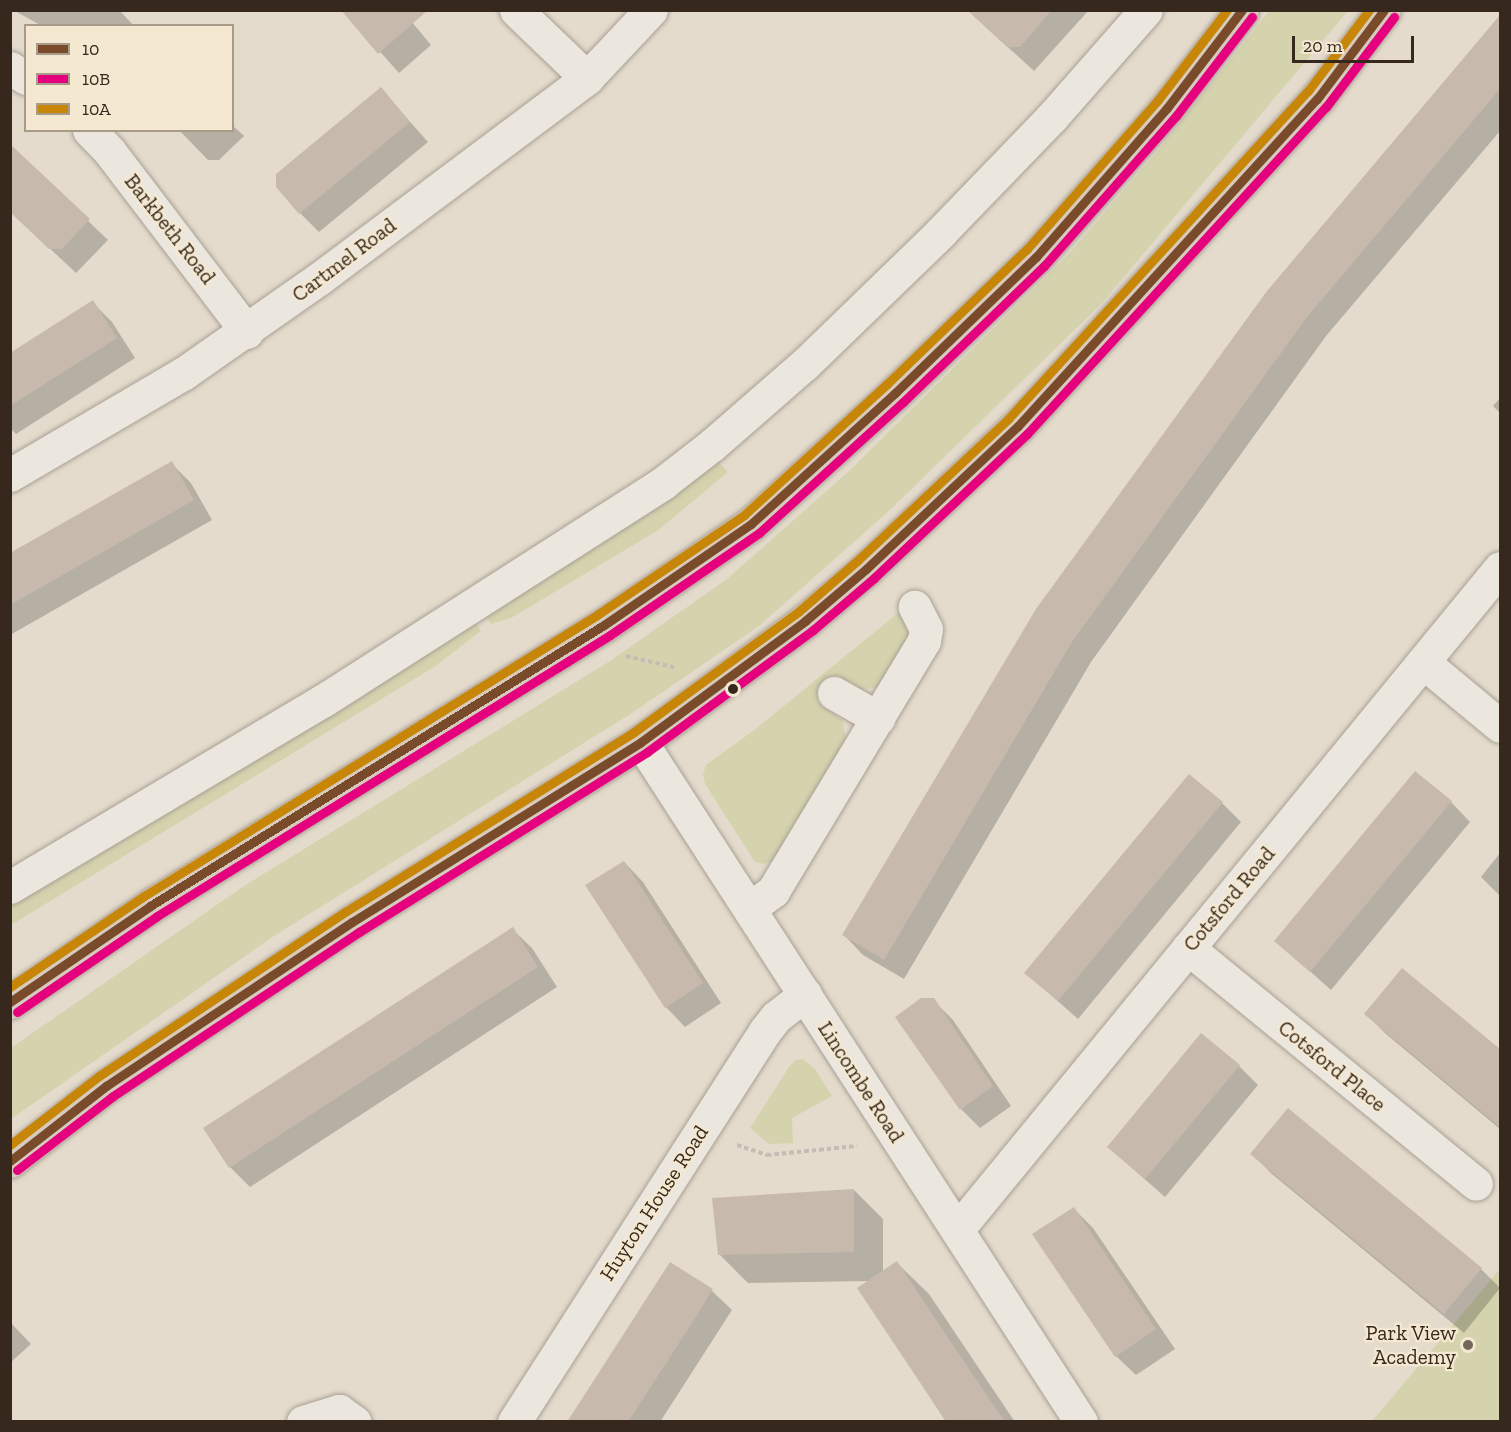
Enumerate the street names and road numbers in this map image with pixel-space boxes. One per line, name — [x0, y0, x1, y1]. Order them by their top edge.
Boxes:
street label: Barkbeth Road — [119, 169, 221, 289]
street label: Cartmel Road — [287, 213, 401, 307]
street label: Cotsford Road — [1178, 842, 1280, 956]
street label: Cotsford Place — [1273, 1015, 1391, 1117]
street label: Lincombe Road — [813, 1017, 909, 1147]
street label: Huyton House Road — [594, 1121, 714, 1285]

